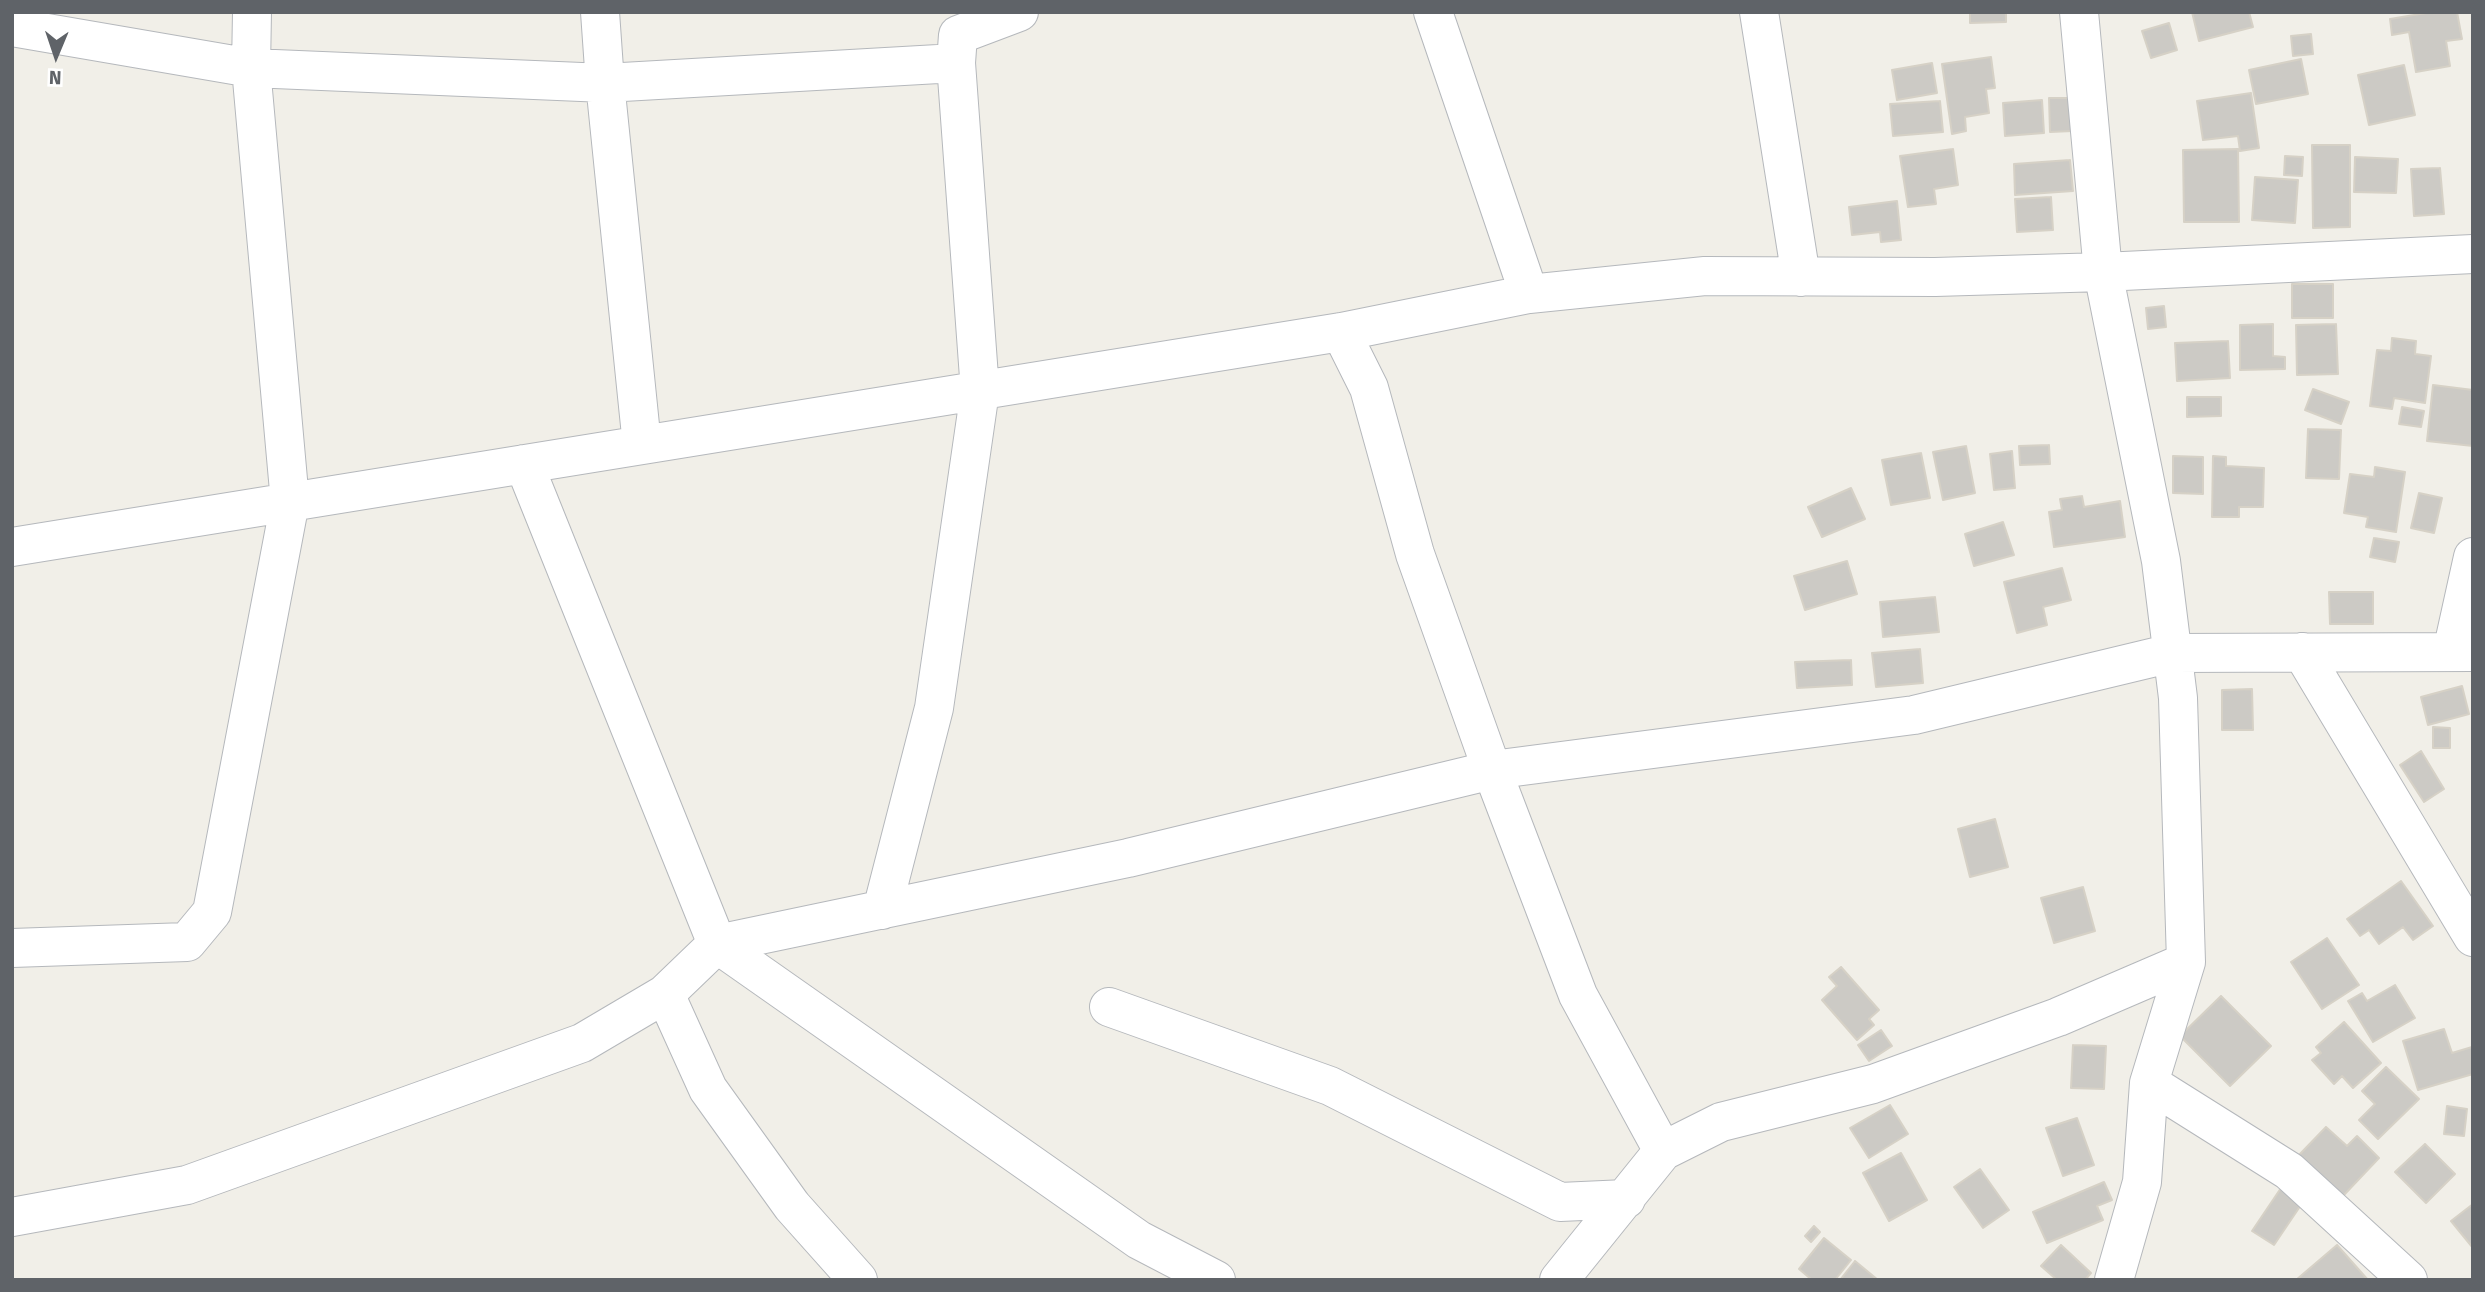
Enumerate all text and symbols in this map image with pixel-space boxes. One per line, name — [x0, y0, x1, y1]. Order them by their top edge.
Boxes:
north arrow — [21, 21, 91, 91]
text: N — [49, 66, 62, 89]

